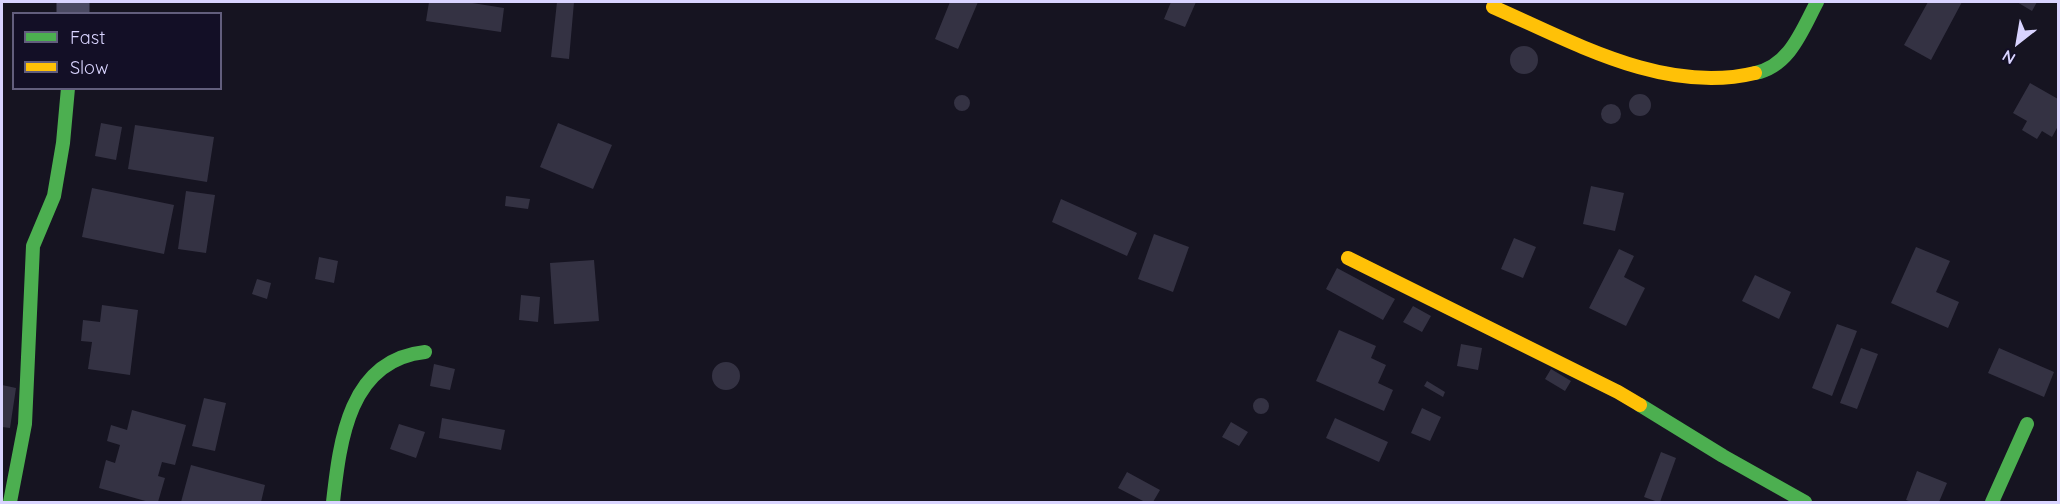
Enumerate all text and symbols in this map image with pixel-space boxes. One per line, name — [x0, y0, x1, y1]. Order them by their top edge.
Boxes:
legend — [12, 12, 222, 90]
north arrow — [1988, 12, 2048, 72]
text: Fast — [70, 26, 105, 49]
text: N — [1999, 46, 2019, 69]
text: Slow — [70, 56, 108, 79]

